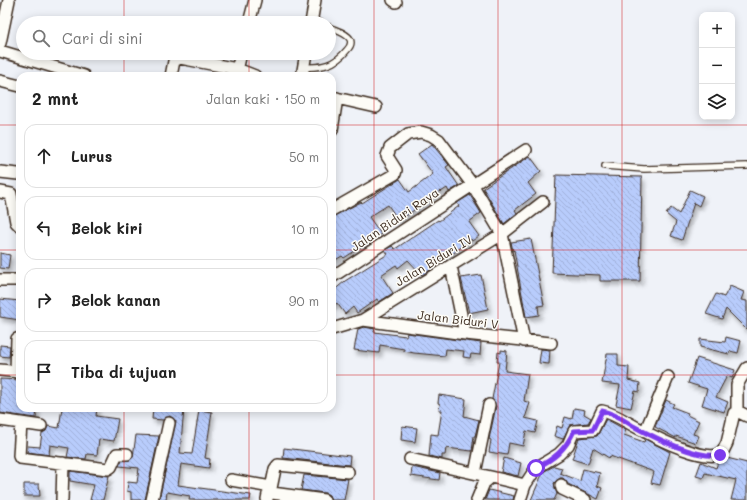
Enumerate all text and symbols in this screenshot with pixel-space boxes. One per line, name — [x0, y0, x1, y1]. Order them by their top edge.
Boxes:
map controls — [699, 12, 735, 120]
button: + — [699, 12, 735, 48]
search box — [16, 16, 336, 60]
icon: search — [30, 27, 52, 49]
text: Cari di sini — [62, 28, 143, 48]
button: − — [699, 48, 735, 84]
button: layers — [699, 84, 735, 120]
text: 2 mnt — [32, 87, 78, 109]
text: Jalan kaki · 150 m — [206, 90, 320, 107]
icon: ahead — [33, 145, 55, 167]
text: Lurus — [71, 146, 112, 166]
text: 50 m — [289, 148, 319, 165]
street label: Jalan Biduri Raya — [347, 184, 442, 255]
icon: left — [33, 217, 55, 239]
text: Belok kiri — [71, 218, 143, 238]
text: 10 m — [291, 220, 319, 237]
street label: Jalan Biduri IV — [392, 231, 475, 289]
icon: right — [33, 289, 55, 311]
text: Belok kanan — [71, 290, 160, 310]
text: 90 m — [289, 292, 319, 309]
street label: Jalan Biduri V — [417, 306, 500, 332]
icon: arrive — [33, 361, 55, 383]
text: Tiba di tujuan — [71, 362, 176, 382]
route end — [711, 446, 729, 464]
route start — [527, 459, 545, 477]

